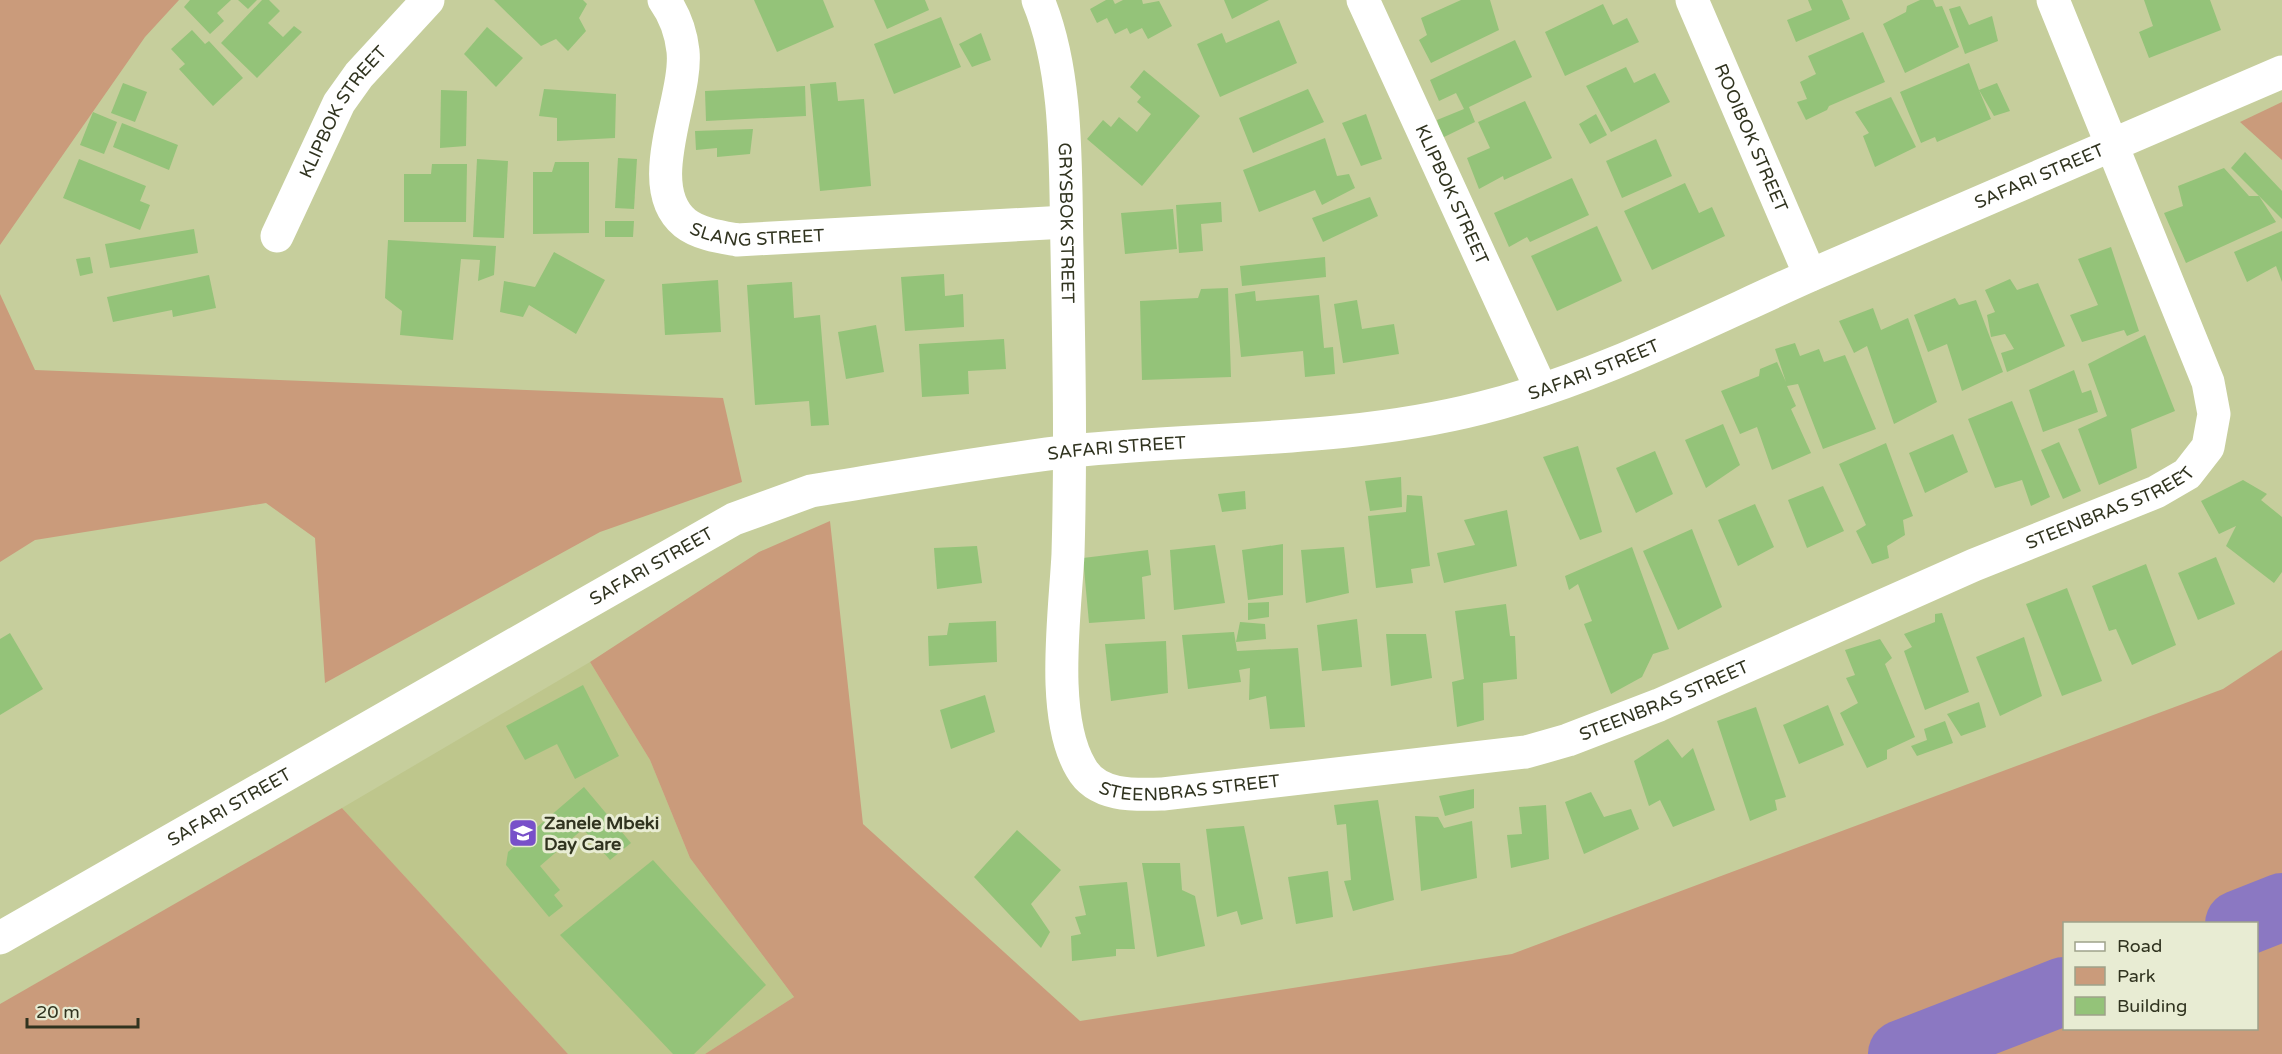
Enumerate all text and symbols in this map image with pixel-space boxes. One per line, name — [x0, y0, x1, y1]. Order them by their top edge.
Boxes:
street label: KLIPBOK STREET — [295, 41, 391, 182]
street label: ROOIBOK STREET — [1710, 60, 1793, 215]
street label: KLIPBOK STREET — [1410, 121, 1494, 268]
street label: SAFARI STREET — [1971, 139, 2107, 214]
street label: GRYSBOK STREET — [1054, 142, 1079, 304]
street label: SLANG STREET — [686, 217, 825, 251]
street label: SAFARI STREET — [1525, 334, 1663, 405]
street label: SAFARI STREET — [1046, 432, 1187, 465]
street label: STEENBRAS STREET — [2023, 462, 2200, 554]
street label: SAFARI STREET — [586, 522, 717, 610]
street label: STEENBRAS STREET — [1576, 656, 1752, 746]
street label: SAFARI STREET — [164, 763, 295, 851]
street label: STEENBRAS STREET — [1096, 770, 1281, 806]
place label: Zanele Mbeki Day Care — [544, 812, 659, 855]
school or university icon: Zanele Mbeki Day Care — [507, 817, 539, 849]
legend — [2063, 922, 2258, 1030]
text: Road — [2117, 935, 2162, 957]
text: Park — [2117, 965, 2156, 987]
scale bar — [27, 991, 138, 1029]
text: Building — [2117, 995, 2187, 1017]
text: 20 m — [36, 1001, 80, 1023]

